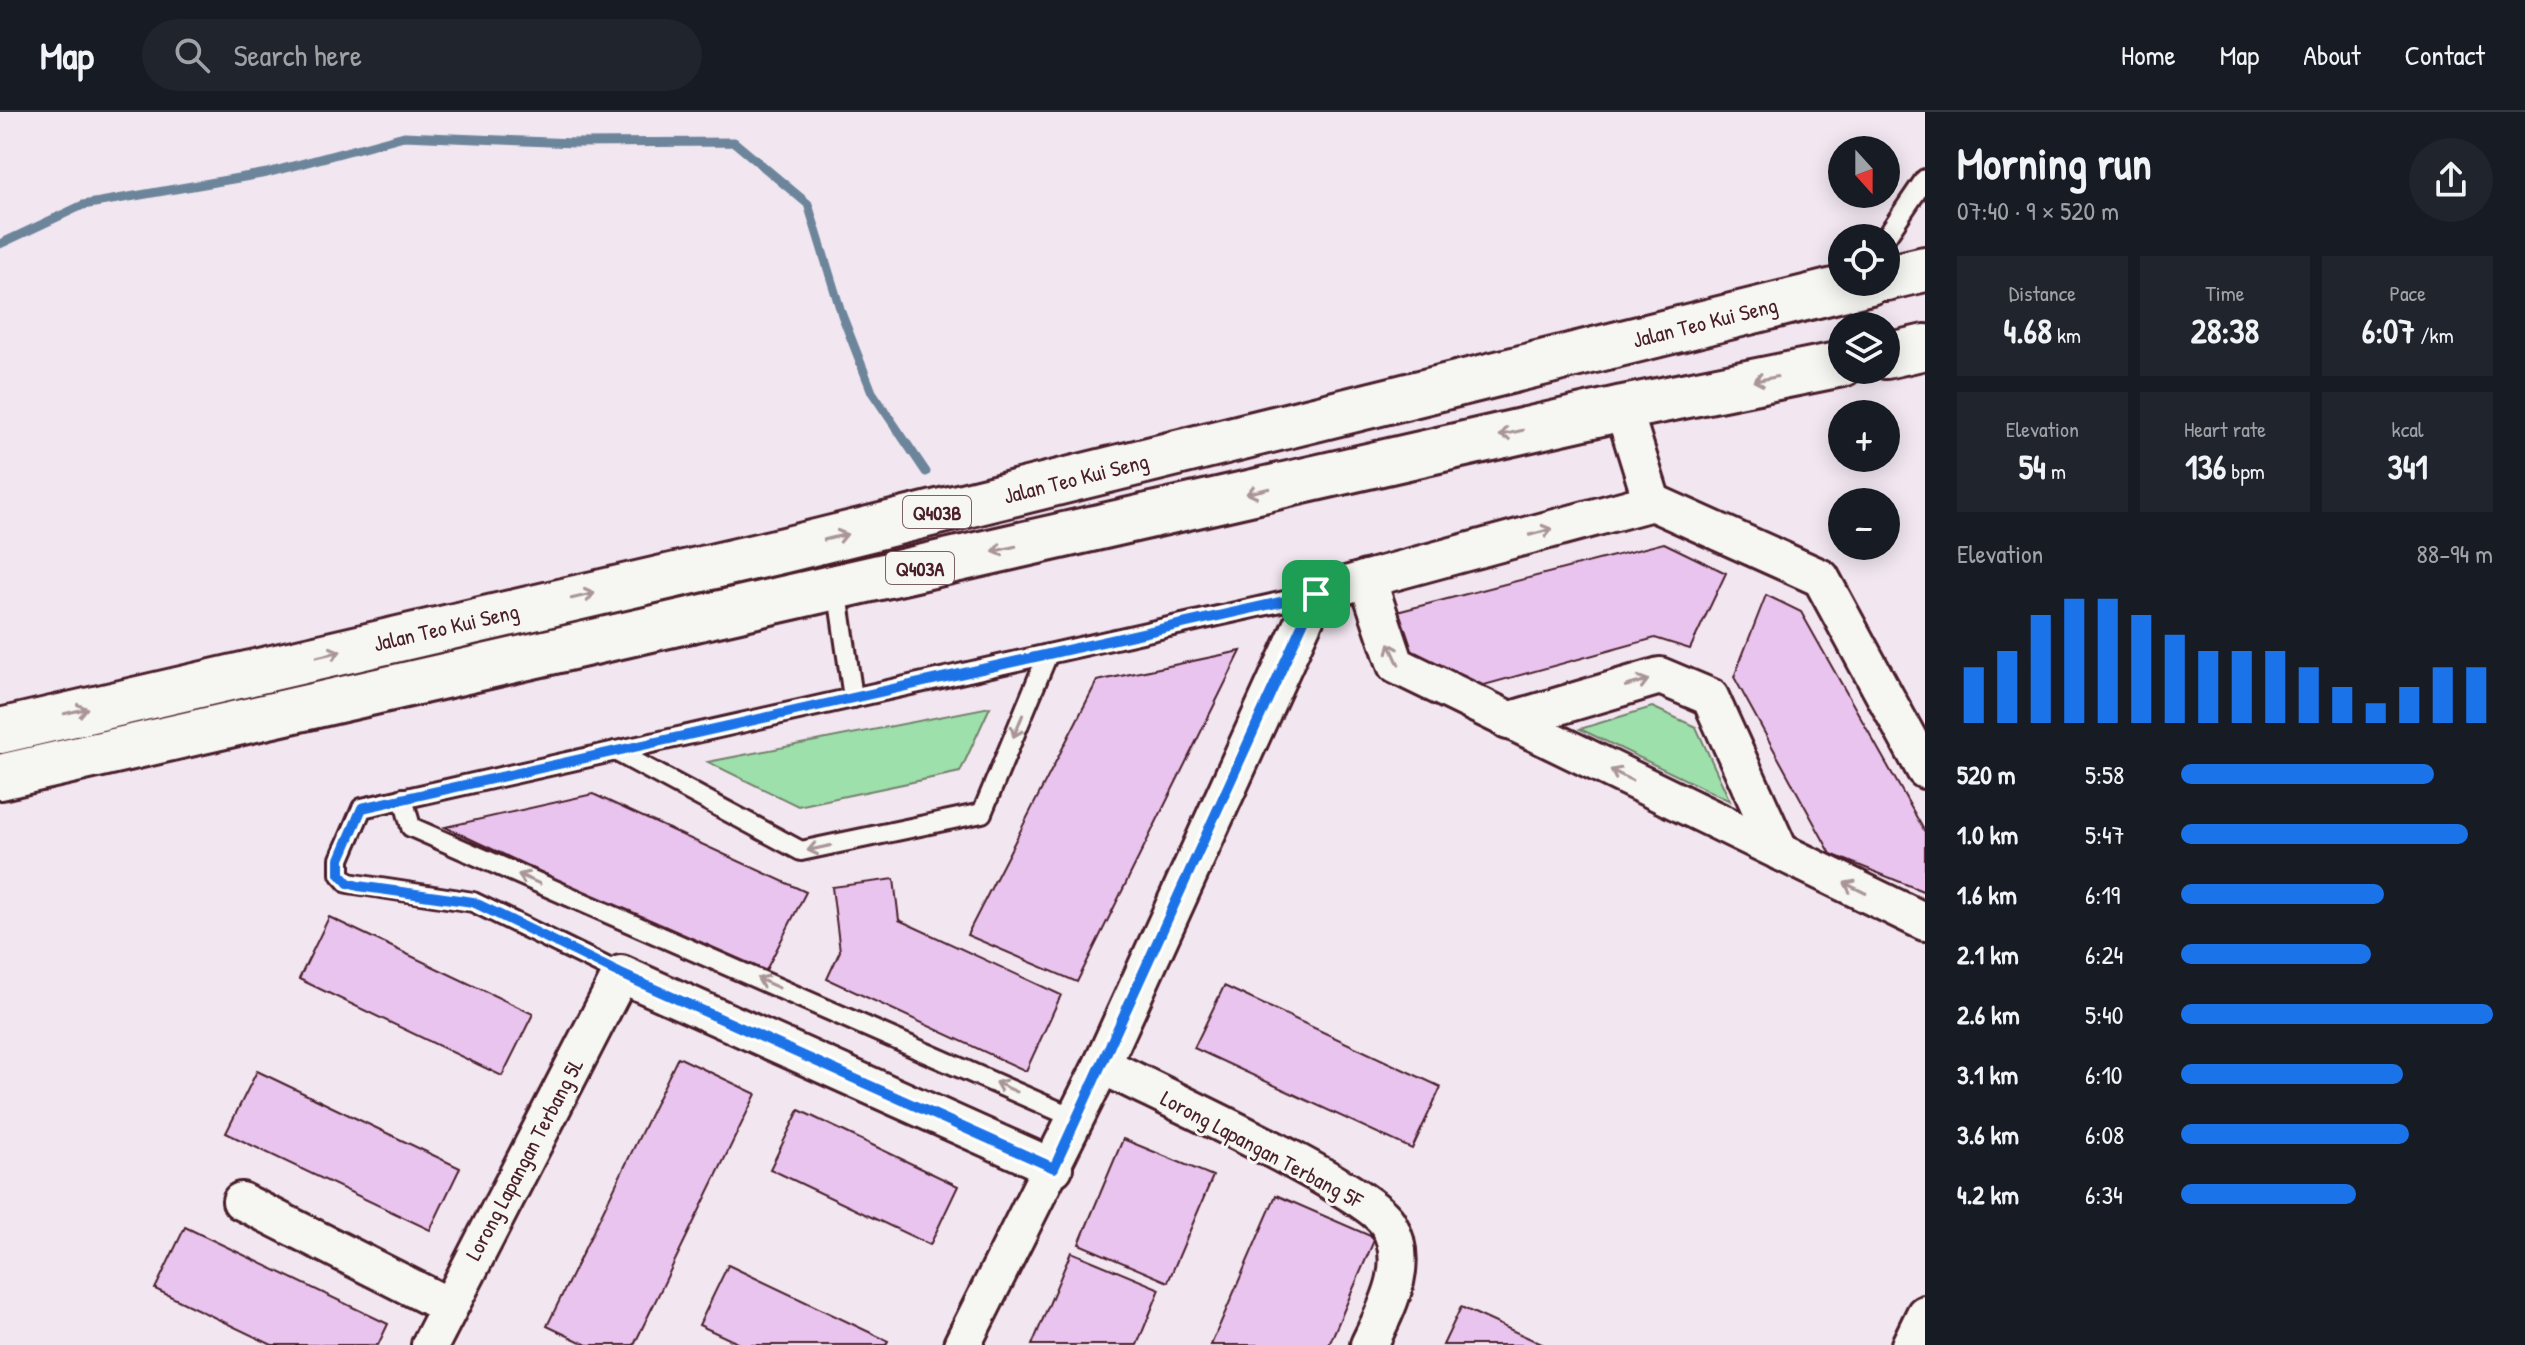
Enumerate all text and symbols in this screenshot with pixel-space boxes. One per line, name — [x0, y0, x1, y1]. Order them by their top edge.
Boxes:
search box — [142, 19, 702, 91]
text: Map — [40, 29, 94, 81]
icon: search — [170, 33, 214, 77]
text: Search here — [234, 35, 362, 75]
text: Home — [2121, 36, 2176, 74]
text: Map — [2220, 36, 2259, 74]
text: About — [2303, 36, 2361, 74]
text: Contact — [2405, 36, 2485, 74]
text: Morning run — [1957, 133, 2152, 193]
north arrow — [1828, 136, 1900, 208]
map controls — [1828, 136, 1900, 560]
button: share — [2409, 138, 2493, 222]
text: 07:40 · 9 × 520 m — [1957, 193, 2119, 228]
button: locate — [1828, 224, 1900, 296]
text: Distance — [2009, 278, 2076, 308]
text: Time — [2206, 278, 2244, 308]
text: Pace — [2389, 278, 2426, 308]
street label: Jalan Teo Kui Seng — [1630, 290, 1780, 354]
text: 4.68 — [2004, 308, 2052, 354]
text: 28:38 — [2191, 308, 2259, 354]
text: 6:07 — [2362, 308, 2415, 354]
button: layers — [1828, 312, 1900, 384]
text: km — [2052, 320, 2081, 350]
text: /km — [2415, 320, 2454, 350]
one-way arrow — [1753, 373, 1779, 388]
button: + — [1828, 400, 1900, 472]
text: Elevation — [2006, 414, 2079, 444]
text: Heart rate — [2184, 414, 2266, 444]
text: kcal — [2392, 414, 2424, 444]
one-way arrow — [1499, 426, 1524, 441]
text: 54 — [2019, 444, 2046, 490]
text: 136 — [2185, 444, 2226, 490]
text: 341 — [2388, 444, 2428, 490]
street label: Jalan Teo Kui Seng — [1001, 446, 1151, 510]
text: m — [2046, 456, 2066, 486]
text: bpm — [2226, 456, 2265, 486]
one-way arrow — [1245, 484, 1271, 499]
button: − — [1828, 488, 1900, 560]
road number: Q403B — [903, 496, 971, 528]
one-way arrow — [1527, 524, 1553, 539]
one-way arrow — [822, 529, 848, 544]
text: Elevation — [1957, 536, 2043, 571]
text: 88–94 m — [2417, 536, 2493, 571]
one-way arrow — [992, 542, 1017, 557]
road number: Q403A — [886, 552, 954, 584]
pin — [1282, 560, 1350, 628]
icon: arrive — [1294, 572, 1338, 616]
one-way arrow — [569, 588, 595, 603]
street label: Jalan Teo Kui Seng — [370, 596, 522, 658]
one-way arrow — [1386, 643, 1401, 667]
one-way arrow — [316, 646, 341, 661]
one-way arrow — [1624, 675, 1649, 689]
one-way arrow — [62, 703, 88, 718]
one-way arrow — [1010, 713, 1024, 738]
text: 520 m — [1957, 757, 2015, 792]
text: 5:58 — [2085, 757, 2124, 792]
one-way arrow — [1609, 767, 1633, 782]
text: 1.0 km — [1957, 817, 2018, 852]
text: 5:47 — [2085, 817, 2125, 852]
one-way arrow — [807, 841, 833, 856]
one-way arrow — [518, 870, 542, 885]
text: 1.6 km — [1957, 877, 2017, 912]
text: 6:19 — [2085, 877, 2120, 912]
one-way arrow — [1843, 880, 1867, 895]
text: 2.1 km — [1957, 937, 2019, 972]
text: 6:24 — [2085, 937, 2123, 972]
one-way arrow — [756, 975, 780, 990]
text: 2.6 km — [1957, 997, 2020, 1032]
text: 5:40 — [2085, 997, 2123, 1032]
street label: Lorong Lapangan Terbang 5L — [458, 1053, 590, 1265]
text: 3.1 km — [1957, 1057, 2018, 1092]
text: 6:10 — [2085, 1057, 2123, 1092]
one-way arrow — [994, 1079, 1019, 1094]
street label: Lorong Lapangan Terbang 5F — [1156, 1083, 1369, 1215]
text: 3.6 km — [1957, 1117, 2019, 1152]
text: 6:08 — [2085, 1117, 2124, 1152]
text: 4.2 km — [1957, 1177, 2019, 1212]
text: 6:34 — [2085, 1177, 2123, 1212]

